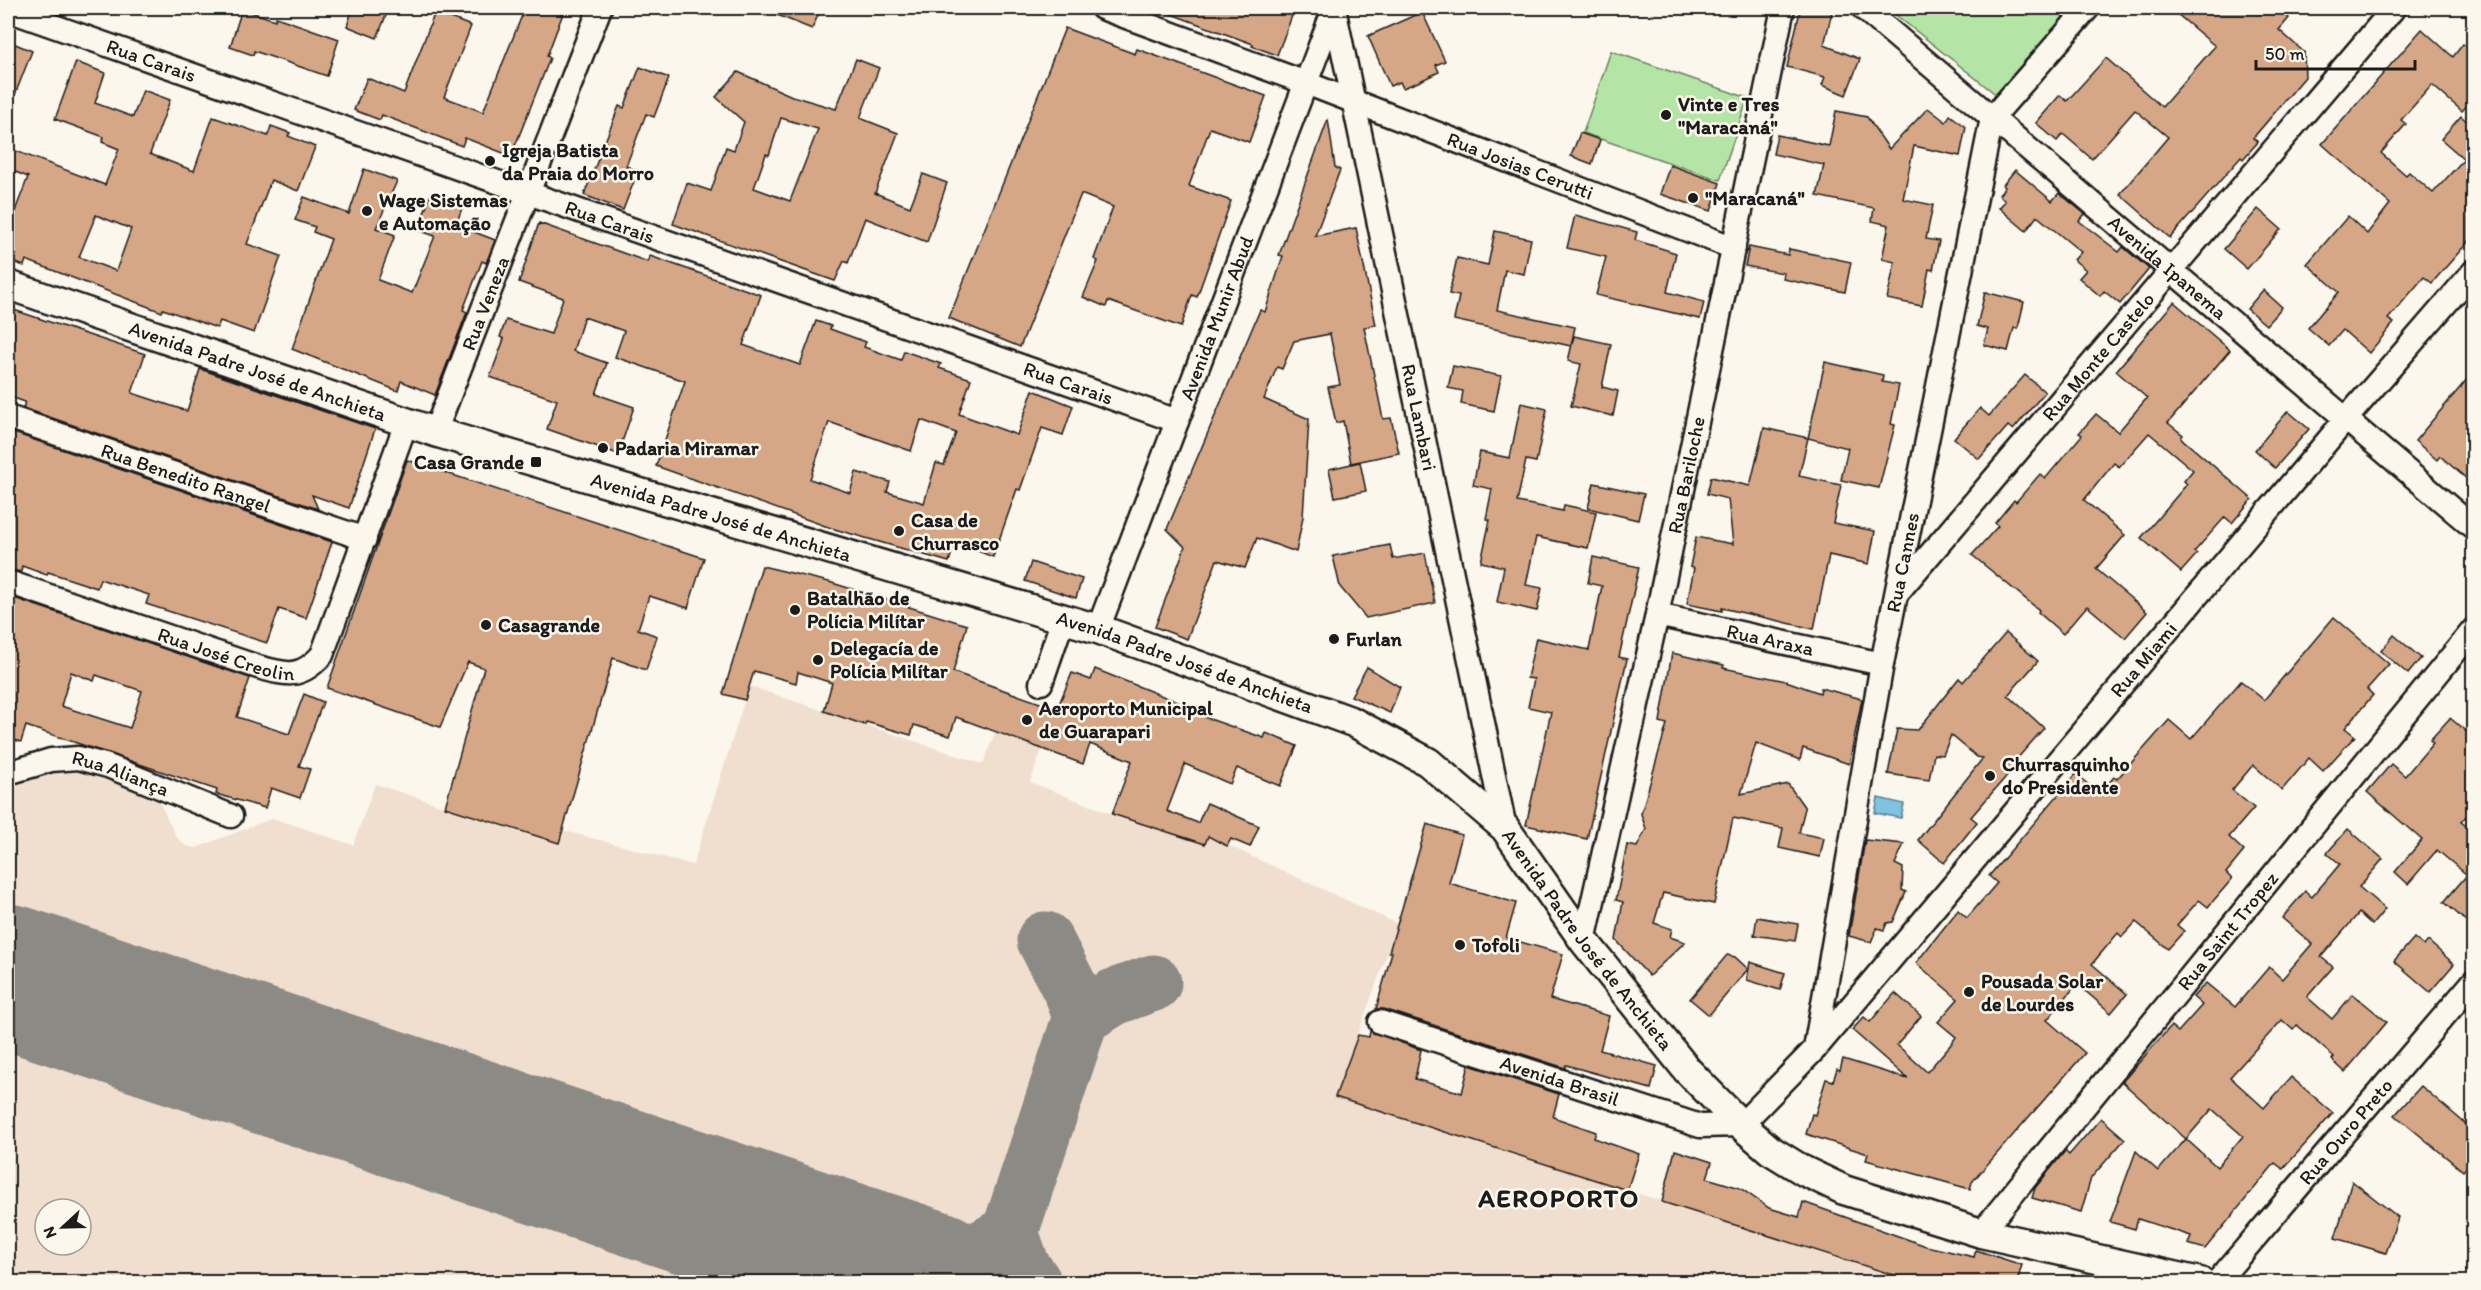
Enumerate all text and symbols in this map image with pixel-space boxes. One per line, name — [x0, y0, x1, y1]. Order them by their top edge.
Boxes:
scale bar — [2256, 33, 2415, 71]
street label: Rua Carais — [103, 34, 199, 87]
text: 50 m — [2265, 43, 2305, 65]
place label: Vinte e Tres "Maracaná" — [1678, 92, 1780, 139]
marker: Vinte e Tres "Maracaná" — [1659, 108, 1673, 122]
street label: Rua Josias Cerutti — [1444, 127, 1597, 205]
place label: Igreja Batista da Praia do Morro — [502, 138, 654, 185]
marker: Igreja Batista da Praia do Morro — [483, 154, 497, 168]
place label: "Maracaná" — [1705, 186, 1805, 210]
place label: Wage Sistemas e Automação — [379, 188, 508, 236]
marker: "Maracaná" — [1686, 191, 1700, 205]
street label: Rua Carais — [562, 195, 658, 248]
marker: Wage Sistemas e Automação — [360, 204, 374, 218]
street label: Avenida Ipanema — [2103, 210, 2233, 325]
street label: Avenida Munir Abud — [1174, 232, 1259, 403]
street label: Rua Veneza — [456, 253, 514, 354]
street label: Rua Monte Castelo — [2037, 287, 2159, 426]
street label: Avenida Padre José de Anchieta — [126, 316, 390, 426]
street label: Rua Carais — [1020, 356, 1116, 410]
street label: Rua Lambari — [1396, 362, 1442, 473]
street label: Rua Bariloche — [1662, 414, 1710, 536]
place label: Padaria Miramar — [615, 436, 759, 460]
street label: Rua Benedito Rangel — [98, 438, 274, 518]
marker: Padaria Miramar — [596, 441, 610, 455]
place label: Casa Grande — [414, 450, 524, 474]
marker: Casa Grande — [529, 455, 543, 469]
street label: Avenida Padre José de Anchieta — [588, 467, 855, 567]
place label: Casa de Churrasco — [911, 508, 999, 555]
street label: Rua Cannes — [1881, 510, 1924, 614]
marker: Casa de Churrasco — [892, 524, 906, 538]
place label: Batalhão de Polícia Milítar — [807, 586, 925, 633]
marker: Batalhão de Polícia Milítar — [788, 603, 802, 617]
street label: Avenida Padre José de Anchieta — [1054, 605, 1317, 719]
place label: Casagrande — [498, 613, 600, 638]
street label: Rua Miami — [2105, 617, 2182, 702]
marker: Casagrande — [479, 618, 493, 632]
street label: Rua Araxa — [1725, 619, 1817, 661]
street label: Rua José Creolin — [155, 622, 294, 685]
place label: Furlan — [1346, 627, 1403, 651]
marker: Furlan — [1327, 632, 1341, 646]
place label: Delegacía de Polícia Milítar — [830, 636, 948, 683]
marker: Delegacía de Polícia Milítar — [811, 653, 825, 667]
place label: Aeroporto Municipal de Guarapari — [1038, 696, 1213, 744]
marker: Aeroporto Municipal de Guarapari — [1020, 713, 1034, 727]
street label: Rua Aliança — [69, 745, 173, 802]
place label: Churrasquinho do Presidente — [2002, 752, 2130, 799]
marker: Churrasquinho do Presidente — [1983, 769, 1997, 783]
street label: Avenida Padre José de Anchieta — [1497, 824, 1679, 1055]
street label: Rua Saint Tropez — [2172, 867, 2283, 995]
place label: Tofoli — [1471, 933, 1520, 957]
marker: Tofoli — [1453, 938, 1467, 952]
place label: Pousada Solar de Lourdes — [1981, 969, 2104, 1016]
marker: Pousada Solar de Lourdes — [1962, 985, 1976, 999]
street label: Avenida Brasil — [1497, 1050, 1623, 1111]
street label: Rua Ouro Preto — [2294, 1073, 2398, 1189]
district label: AEROPORTO — [1477, 1182, 1640, 1214]
north arrow — [33, 1197, 93, 1257]
text: N — [39, 1224, 60, 1241]

